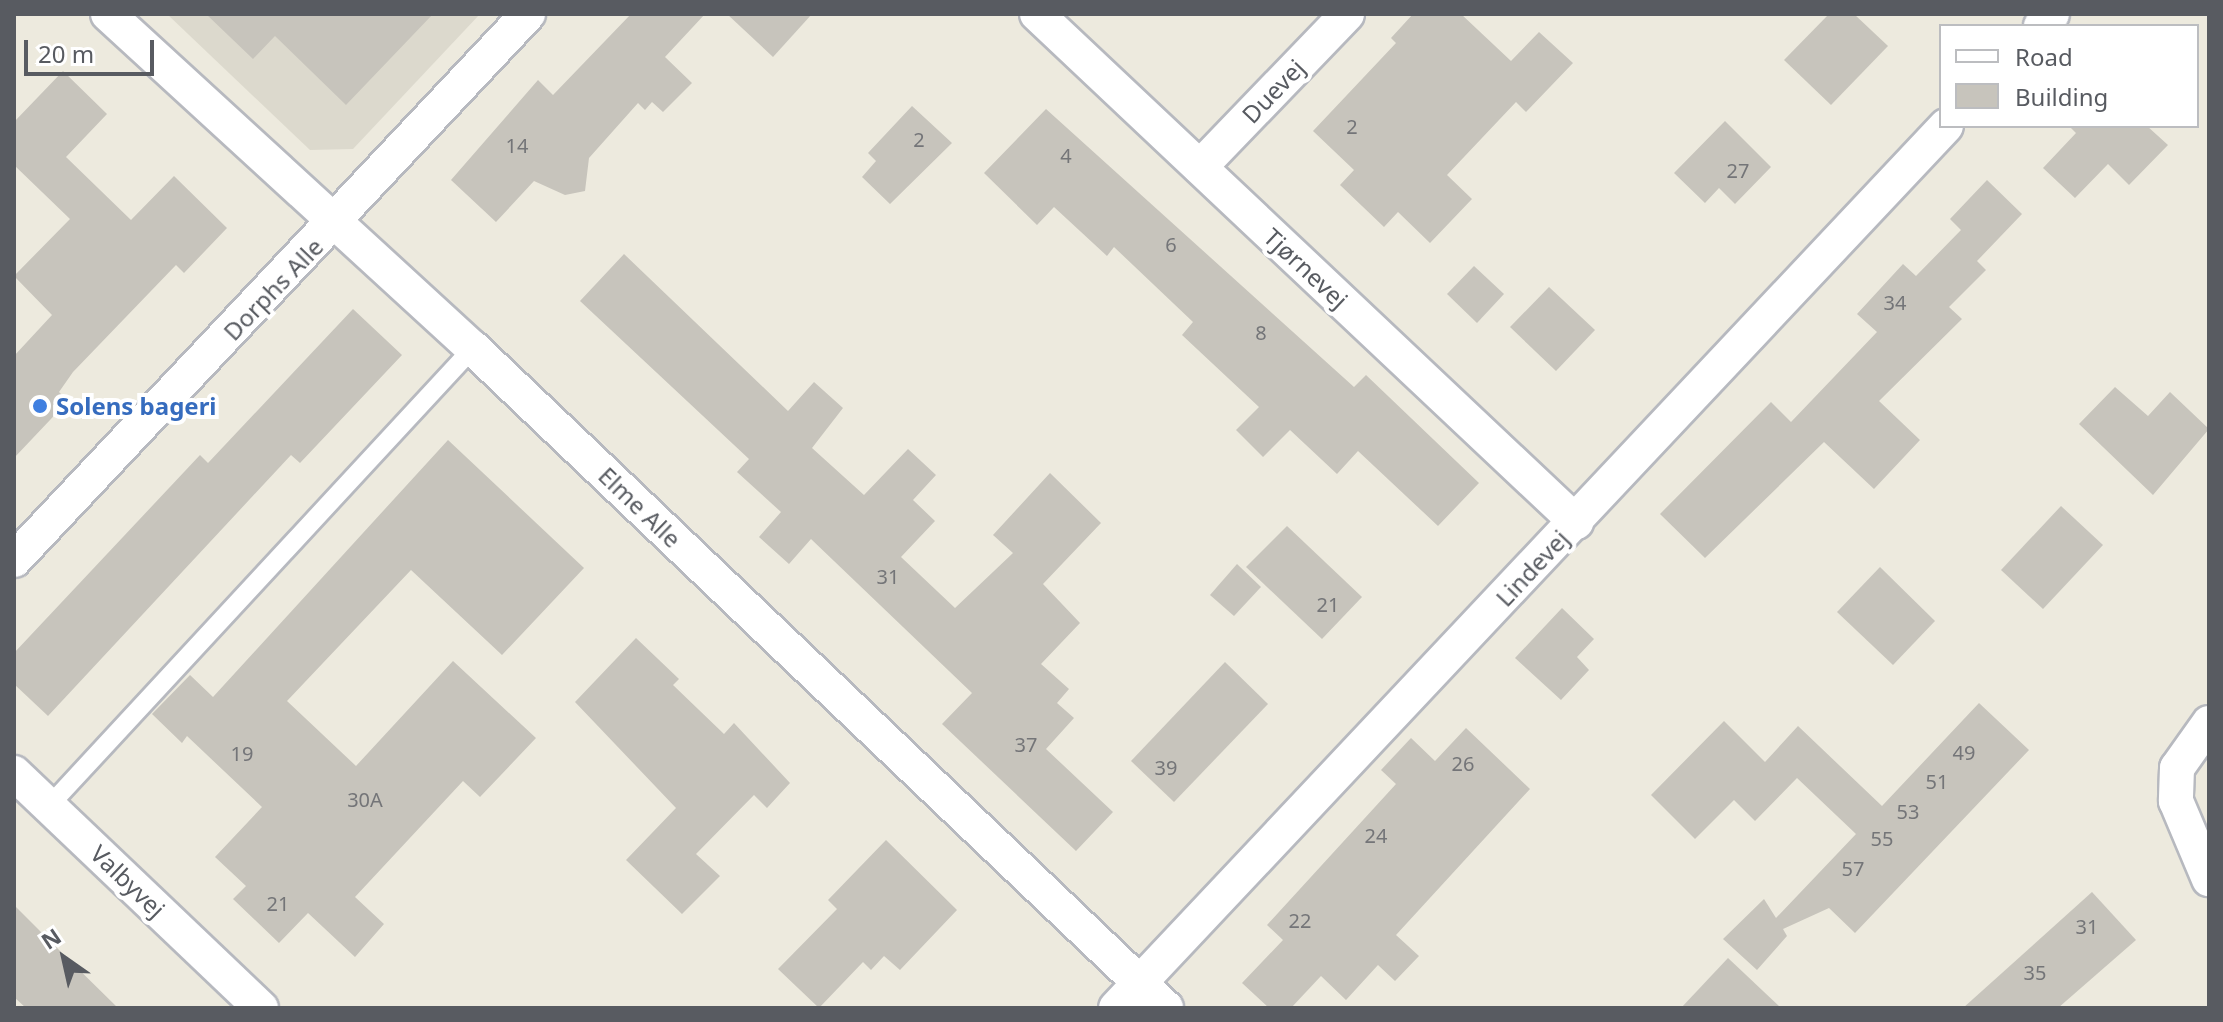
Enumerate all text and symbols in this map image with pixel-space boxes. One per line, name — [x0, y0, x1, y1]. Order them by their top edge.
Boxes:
scale bar — [28, 24, 158, 74]
legend — [1939, 24, 2199, 128]
text: 20 m — [38, 37, 94, 70]
text: Road — [2015, 40, 2073, 73]
street label: Duevej — [1236, 53, 1310, 129]
text: Building — [2015, 80, 2108, 113]
house number: 2 — [1346, 114, 1358, 138]
house number: 2 — [913, 127, 925, 151]
house number: 14 — [506, 133, 528, 157]
house number: 4 — [1060, 143, 1072, 167]
house number: 27 — [1727, 158, 1749, 182]
street label: Tjørnevej — [1258, 222, 1354, 314]
street label: Dorphs Alle — [217, 232, 329, 346]
house number: 6 — [1165, 232, 1177, 256]
house number: 34 — [1884, 290, 1906, 314]
house number: 8 — [1255, 320, 1267, 344]
place label: Solens bageri — [56, 392, 217, 420]
marker: Solens bageri — [31, 397, 49, 415]
street label: Elme Alle — [593, 461, 687, 553]
street label: Lindevej — [1490, 524, 1574, 612]
house number: 31 — [877, 564, 899, 588]
house number: 21 — [1317, 592, 1339, 616]
house number: 37 — [1015, 732, 1037, 756]
house number: 49 — [1953, 740, 1975, 764]
house number: 19 — [231, 741, 253, 765]
house number: 26 — [1452, 751, 1474, 775]
house number: 39 — [1155, 755, 1177, 779]
house number: 51 — [1926, 769, 1948, 793]
house number: 30A — [347, 787, 383, 811]
house number: 53 — [1897, 799, 1919, 823]
house number: 24 — [1365, 823, 1387, 847]
house number: 55 — [1871, 826, 1893, 850]
street label: Valbyvej — [85, 839, 171, 923]
house number: 57 — [1842, 856, 1864, 880]
house number: 21 — [267, 891, 289, 915]
house number: 22 — [1289, 908, 1311, 932]
house number: 31 — [2076, 914, 2098, 938]
north arrow — [24, 918, 104, 998]
text: N — [35, 921, 66, 956]
house number: 35 — [2024, 960, 2046, 984]

